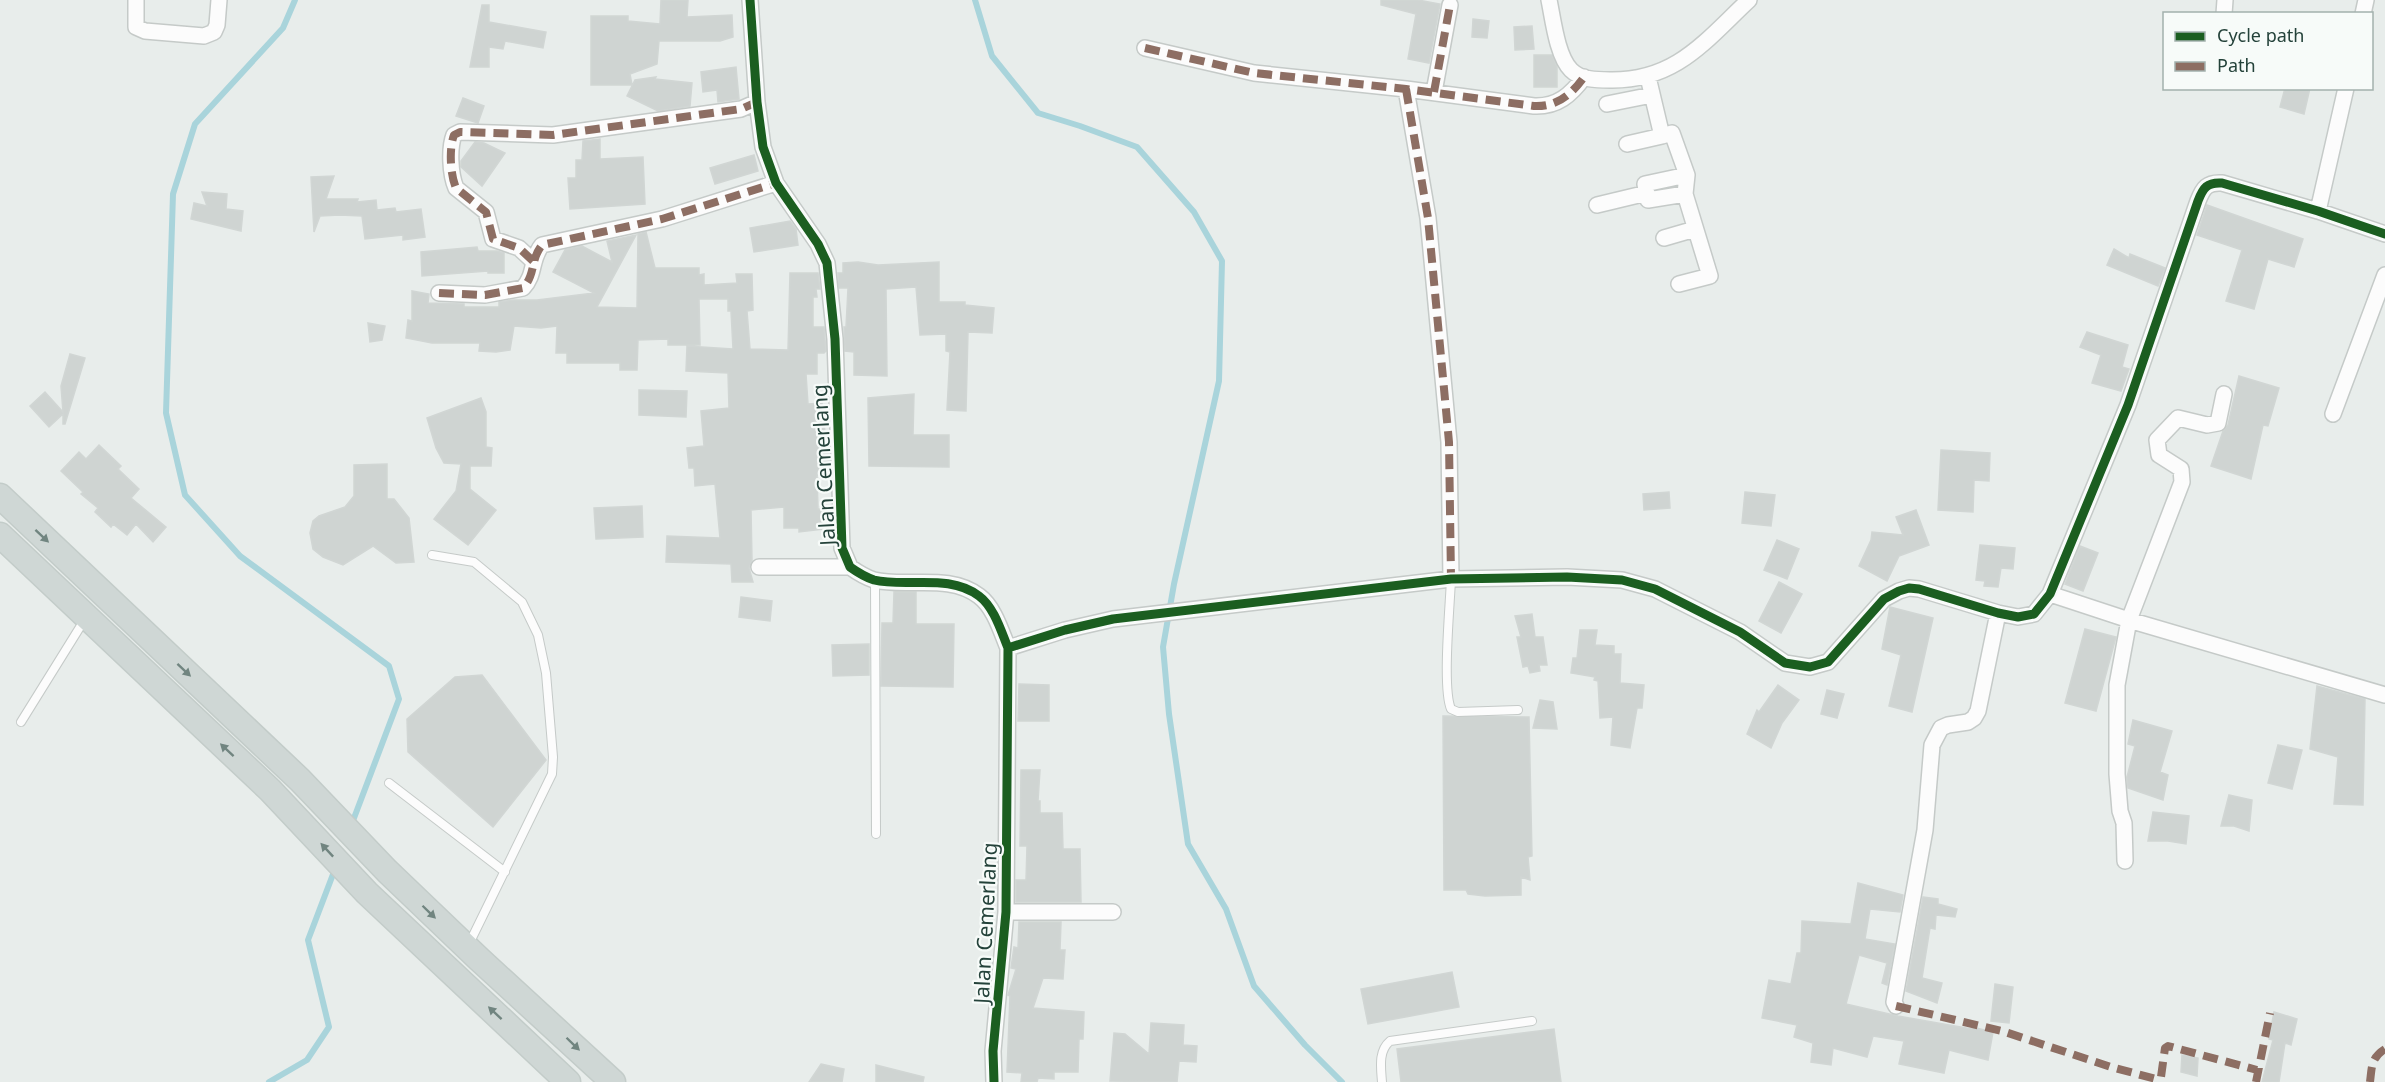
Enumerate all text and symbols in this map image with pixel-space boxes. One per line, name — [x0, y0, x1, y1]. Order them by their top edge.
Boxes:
legend — [2163, 12, 2373, 90]
text: Cycle path — [2217, 23, 2304, 47]
text: Path — [2217, 53, 2256, 77]
street label: Jalan Cemerlang — [805, 384, 841, 548]
one-way arrow — [35, 529, 50, 543]
one-way arrow — [176, 663, 191, 676]
one-way arrow — [221, 743, 235, 757]
street label: Jalan Cemerlang — [967, 842, 1003, 1006]
one-way arrow — [320, 843, 334, 858]
one-way arrow — [422, 904, 436, 918]
one-way arrow — [487, 1006, 502, 1020]
one-way arrow — [565, 1037, 580, 1051]

